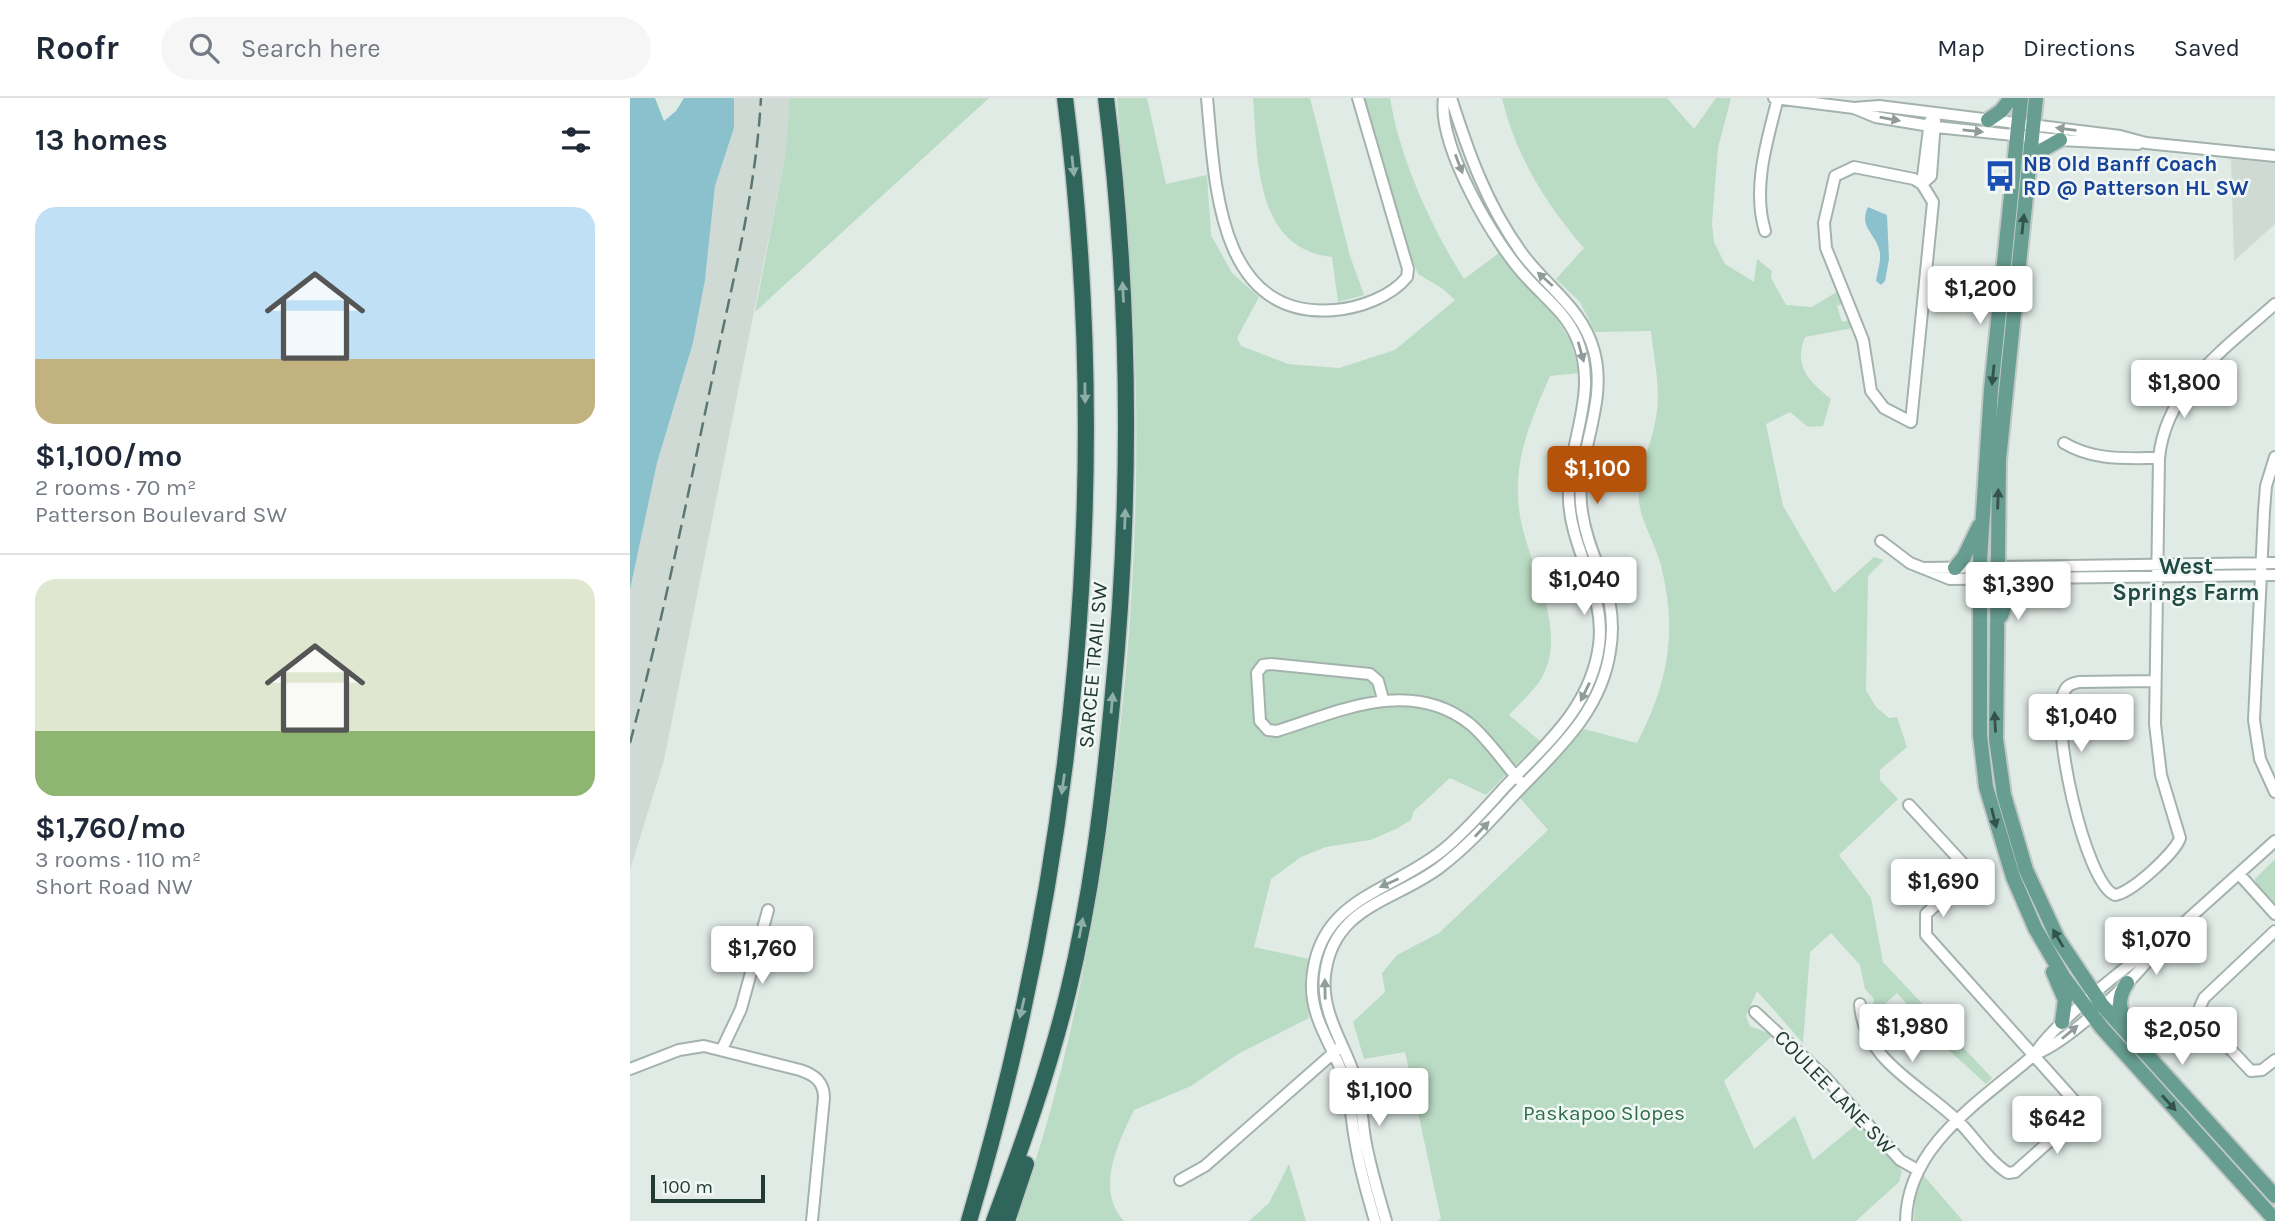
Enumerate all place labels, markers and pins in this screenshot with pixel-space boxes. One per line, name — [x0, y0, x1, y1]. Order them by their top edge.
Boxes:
place label: NB Old Banff Coach RD @ Patterson HL SW — [2023, 152, 2249, 200]
bus stop icon: NB Old Banff Coach RD @ Patterson HL SW — [1983, 159, 2017, 193]
pin: $1,200 — [1923, 266, 2037, 326]
pin: $1,800 — [2127, 360, 2241, 420]
pin: $1,100 — [1540, 446, 1654, 506]
pin: $1,040 — [1527, 558, 1641, 617]
pin: $1,390 — [1961, 562, 2075, 622]
pin: $1,040 — [2024, 694, 2138, 754]
pin: $1,690 — [1886, 860, 2000, 919]
pin: $1,070 — [2099, 918, 2213, 977]
pin: $1,760 — [705, 926, 819, 986]
pin: $1,980 — [1855, 1004, 1969, 1064]
pin: $2,050 — [2125, 1007, 2239, 1067]
pin: $1,100 — [1322, 1068, 1436, 1128]
pin: $642 — [2016, 1096, 2098, 1156]

